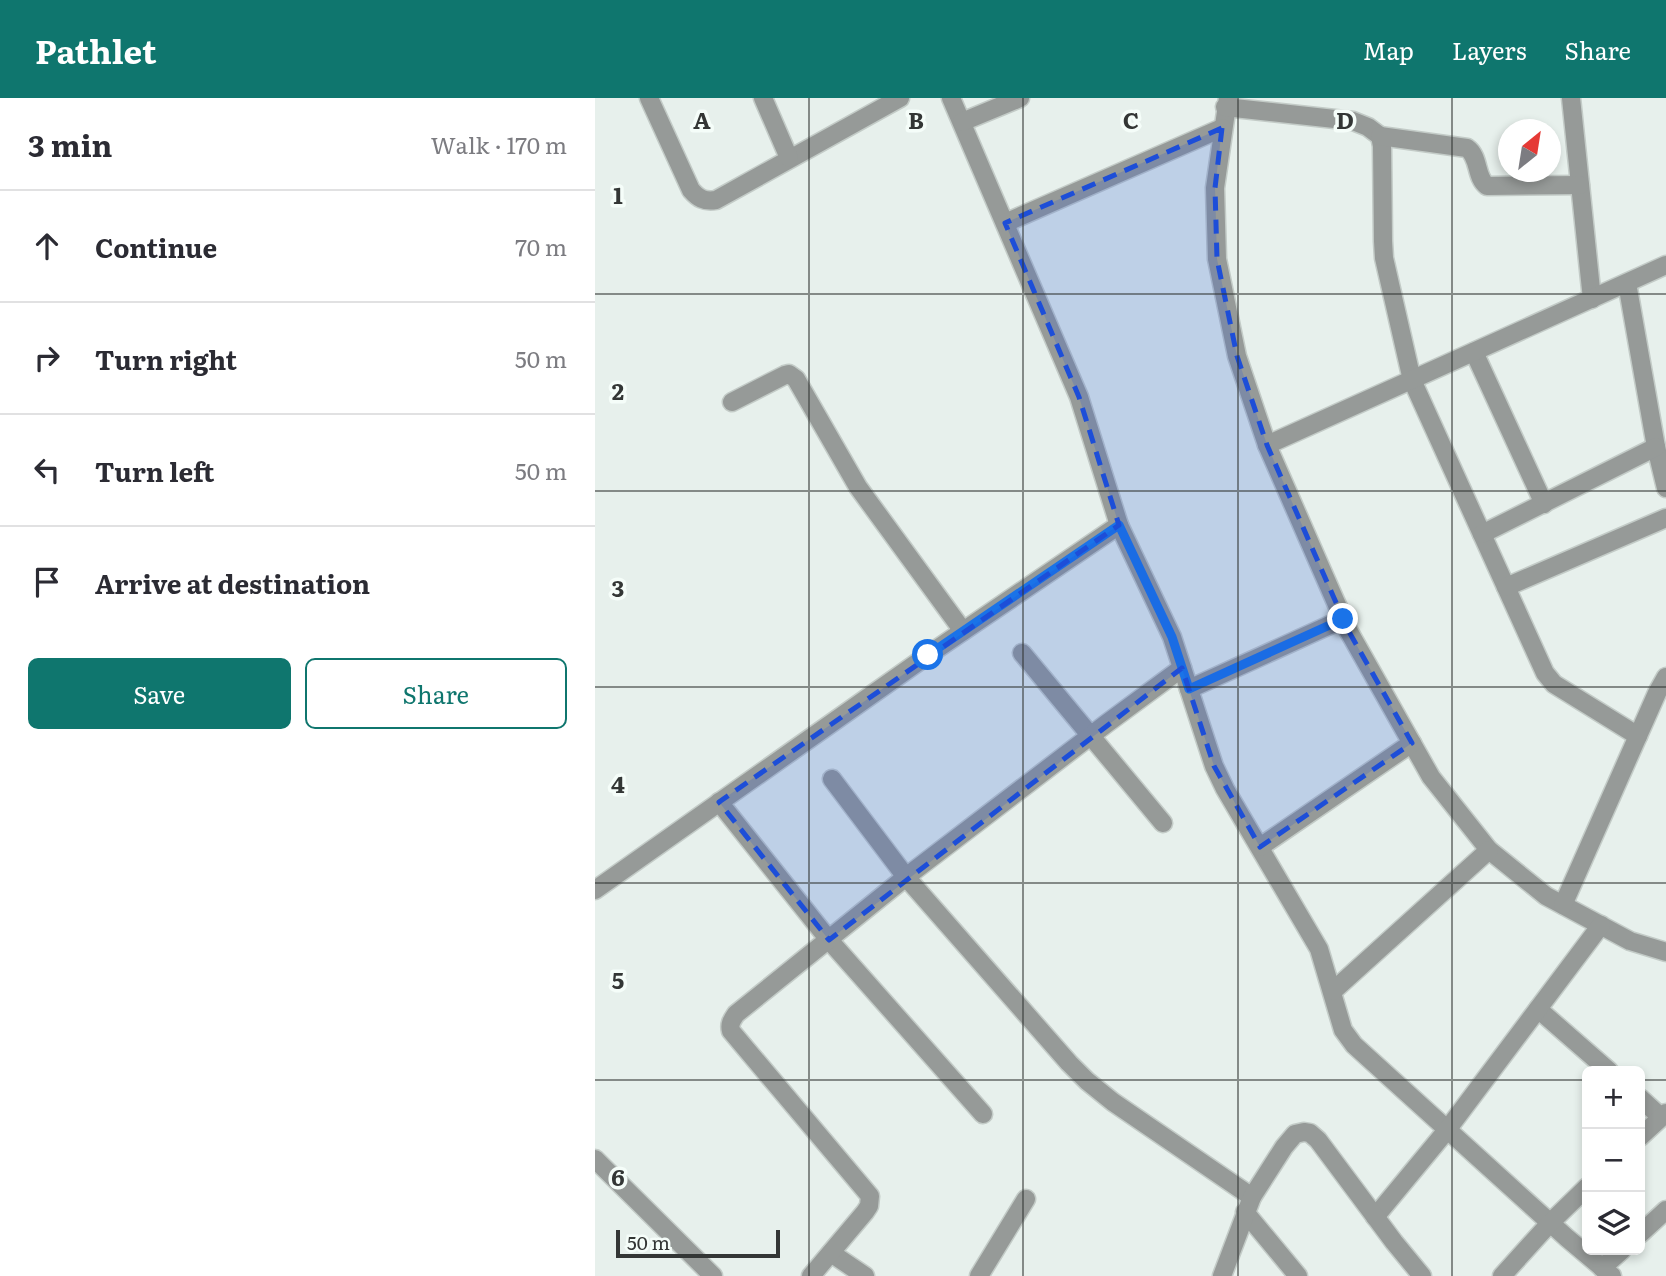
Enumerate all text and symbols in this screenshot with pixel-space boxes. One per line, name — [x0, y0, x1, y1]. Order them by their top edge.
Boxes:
text: Pathlet — [35, 25, 156, 74]
text: Map — [1363, 32, 1414, 67]
text: Layers — [1452, 32, 1526, 67]
text: Share — [1564, 32, 1631, 67]
text: A — [693, 102, 711, 136]
text: B — [908, 102, 924, 136]
text: C — [1123, 102, 1139, 136]
text: D — [1336, 102, 1354, 136]
north arrow — [1498, 119, 1561, 182]
text: 3 min — [28, 122, 112, 166]
text: Walk · 170 m — [431, 127, 567, 161]
text: 1 — [613, 177, 623, 211]
icon: ahead — [28, 227, 66, 265]
text: Continue — [95, 227, 217, 266]
text: 70 m — [515, 229, 567, 263]
icon: right — [28, 339, 66, 377]
text: Turn right — [95, 339, 237, 378]
text: 50 m — [515, 341, 567, 375]
text: 2 — [612, 373, 624, 407]
icon: left — [28, 451, 66, 489]
text: Turn left — [95, 451, 214, 490]
text: 50 m — [515, 453, 567, 487]
icon: arrive — [28, 563, 66, 601]
text: Arrive at destination — [95, 563, 370, 602]
text: 3 — [612, 570, 624, 604]
route end — [1327, 603, 1358, 634]
route start — [912, 639, 943, 670]
button: Save — [28, 658, 291, 729]
button: Share — [305, 658, 567, 729]
text: 4 — [611, 766, 625, 800]
text: 5 — [612, 962, 624, 996]
map controls — [1582, 1066, 1645, 1255]
button: + — [1582, 1066, 1645, 1129]
button: − — [1582, 1129, 1645, 1192]
text: 6 — [611, 1159, 625, 1193]
button: layers — [1582, 1192, 1645, 1255]
scale bar — [616, 1227, 781, 1259]
text: 50 m — [627, 1228, 670, 1256]

